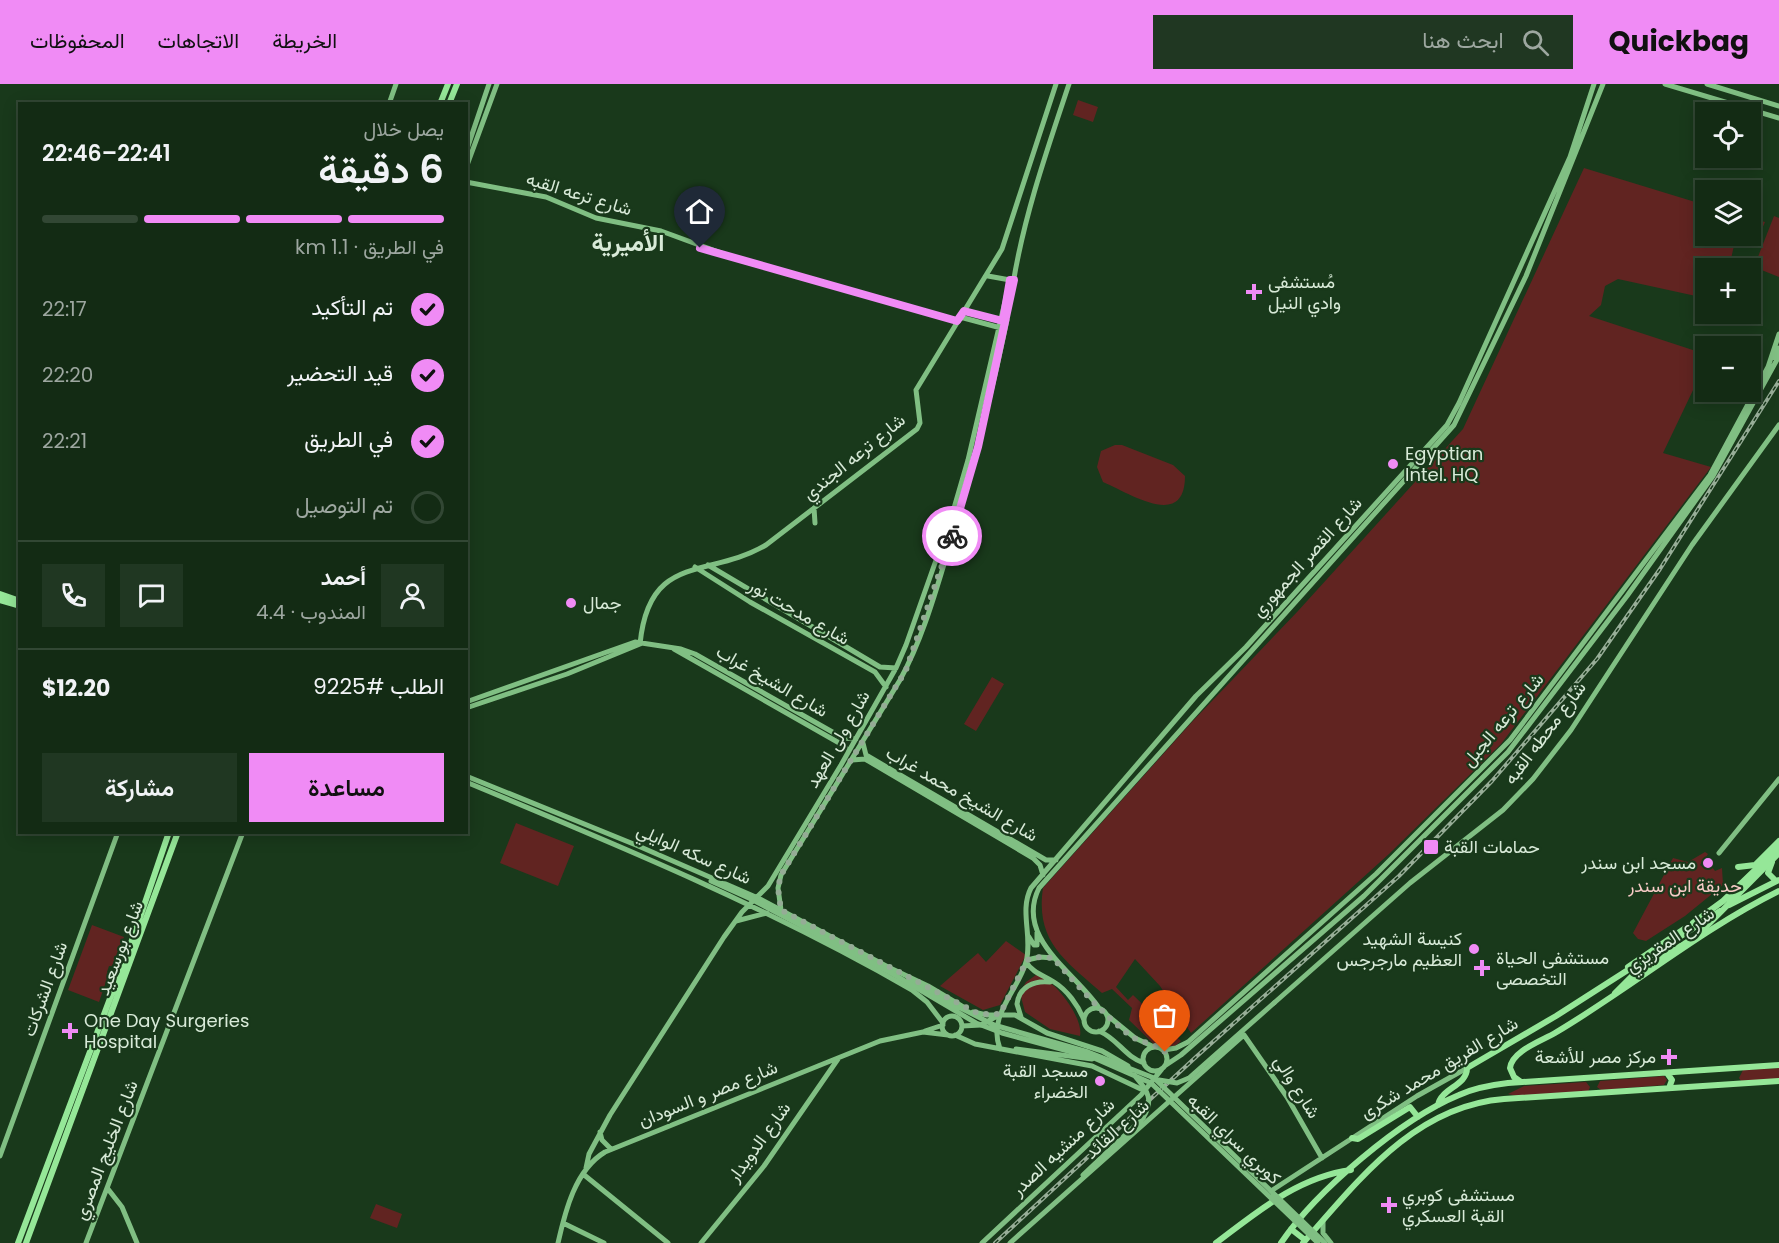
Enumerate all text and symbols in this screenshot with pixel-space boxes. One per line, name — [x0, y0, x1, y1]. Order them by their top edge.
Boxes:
search box — [1153, 15, 1573, 69]
text: Quickbag — [1609, 22, 1749, 61]
text: ابحث هنا — [1422, 25, 1504, 56]
text: المحفوظات — [30, 26, 125, 55]
text: الاتجاهات — [158, 26, 239, 55]
text: الخريطة — [272, 26, 337, 55]
icon: search — [1519, 26, 1552, 59]
map controls — [1695, 102, 1761, 402]
button: locate — [1695, 102, 1761, 168]
text: يصل خلال — [364, 115, 444, 143]
text: 22:41–22:46 — [42, 138, 171, 169]
text: 6 دقيقة — [318, 142, 444, 197]
street label: شارع ترعه القبه — [523, 166, 635, 221]
button: layers — [1695, 180, 1761, 246]
pin — [674, 186, 725, 248]
icon: home — [683, 195, 716, 228]
district label: الأميرية — [592, 226, 664, 259]
text: في الطريق · 1.1 km — [295, 233, 444, 261]
button: + — [1695, 258, 1761, 324]
place label: مُستشفى وادي النيل — [1268, 269, 1341, 318]
marker: مُستشفى وادي النيل — [1245, 283, 1263, 301]
text: تم التأكيد — [311, 292, 393, 323]
icon: check — [411, 293, 444, 326]
text: 22:17 — [42, 295, 87, 323]
button: − — [1695, 336, 1761, 402]
text: قيد التحضير — [287, 358, 393, 389]
icon: check — [411, 359, 444, 392]
text: 22:20 — [42, 361, 93, 389]
street label: شارع ترعه الجندي — [797, 407, 912, 508]
text: في الطريق — [304, 424, 393, 455]
icon: check — [411, 425, 444, 458]
text: 22:21 — [42, 427, 87, 455]
place label: Egyptian Intel. HQ — [1405, 441, 1483, 487]
marker: Egyptian Intel. HQ — [1386, 457, 1400, 471]
text: تم التوصيل — [295, 490, 393, 521]
street label: شارع القصر الجمهوري — [1246, 491, 1370, 624]
courier — [922, 506, 982, 566]
icon: bike — [936, 520, 969, 553]
text: أحمد — [321, 562, 366, 593]
button: phone — [42, 564, 105, 627]
button: chat — [120, 564, 183, 627]
button: person — [381, 564, 444, 627]
street label: شارع مدحت نور — [743, 572, 854, 651]
place label: جمال — [583, 590, 622, 615]
marker: جمال — [564, 596, 578, 610]
text: المندوب · 4.4 — [256, 598, 366, 626]
street label: شارع الشيخ غراب — [712, 638, 833, 723]
street label: شارع ترعه الجبل — [1456, 667, 1549, 772]
text: الطلب #9225 — [313, 671, 444, 702]
text: $12.20 — [42, 673, 110, 704]
street label: شارع محطه القبه — [1498, 676, 1592, 789]
street label: شارع ولى العهد — [800, 685, 876, 792]
street label: شارع الشيخ محمد غراب — [882, 740, 1043, 847]
button: مشاركة — [42, 753, 237, 822]
button: مساعدة — [249, 753, 444, 822]
street label: شارع سكه الوايلي — [632, 817, 756, 893]
place label: حمامات القبة — [1444, 834, 1540, 859]
marker: حمامات القبة — [1422, 838, 1440, 856]
place label: مسجد ابن سندر — [1580, 850, 1696, 875]
marker: مسجد ابن سندر — [1701, 856, 1715, 870]
park label: حديقة ابن سندر — [1627, 873, 1742, 898]
street label: شارع بورسعيد — [90, 897, 149, 999]
street label: شارع المقريزي — [1620, 901, 1721, 981]
place label: كنيسة الشهيد العظيم مارجرجس — [1336, 926, 1462, 972]
street label: شارع الشركات — [16, 938, 73, 1040]
marker: كنيسة الشهيد العظيم مارجرجس — [1467, 942, 1481, 956]
place label: مستشفى الحياة التخصصى — [1496, 945, 1609, 991]
marker: مستشفى الحياة التخصصى — [1473, 959, 1491, 977]
pin — [1139, 990, 1190, 1052]
icon: bag — [1148, 999, 1181, 1032]
place label: One Day Surgeries Hospital — [84, 1008, 249, 1054]
street label: شارع الفريق محمد شكرى — [1355, 1010, 1522, 1125]
marker: One Day Surgeries Hospital — [61, 1022, 79, 1040]
place label: مركز مصر للأشعة — [1535, 1044, 1656, 1069]
marker: مركز مصر للأشعة — [1660, 1048, 1678, 1066]
street label: شارع والي — [1266, 1050, 1327, 1125]
street label: شارع مصر و السودان — [634, 1054, 781, 1133]
place label: مسجد القبة الخضراء — [1003, 1058, 1088, 1104]
marker: مسجد القبة الخضراء — [1093, 1074, 1107, 1088]
street label: شارع الخليج المصري — [67, 1076, 147, 1224]
street label: كوبري سراي القبه — [1180, 1088, 1287, 1192]
street label: شارع منشيه الصدر — [1005, 1092, 1120, 1202]
street label: شارع القائد — [1079, 1093, 1154, 1164]
street label: شارع الدويدار — [720, 1097, 796, 1188]
place label: مستشفى كوبري القبة العسكري — [1402, 1182, 1515, 1231]
marker: مستشفى كوبري القبة العسكري — [1380, 1196, 1398, 1214]

